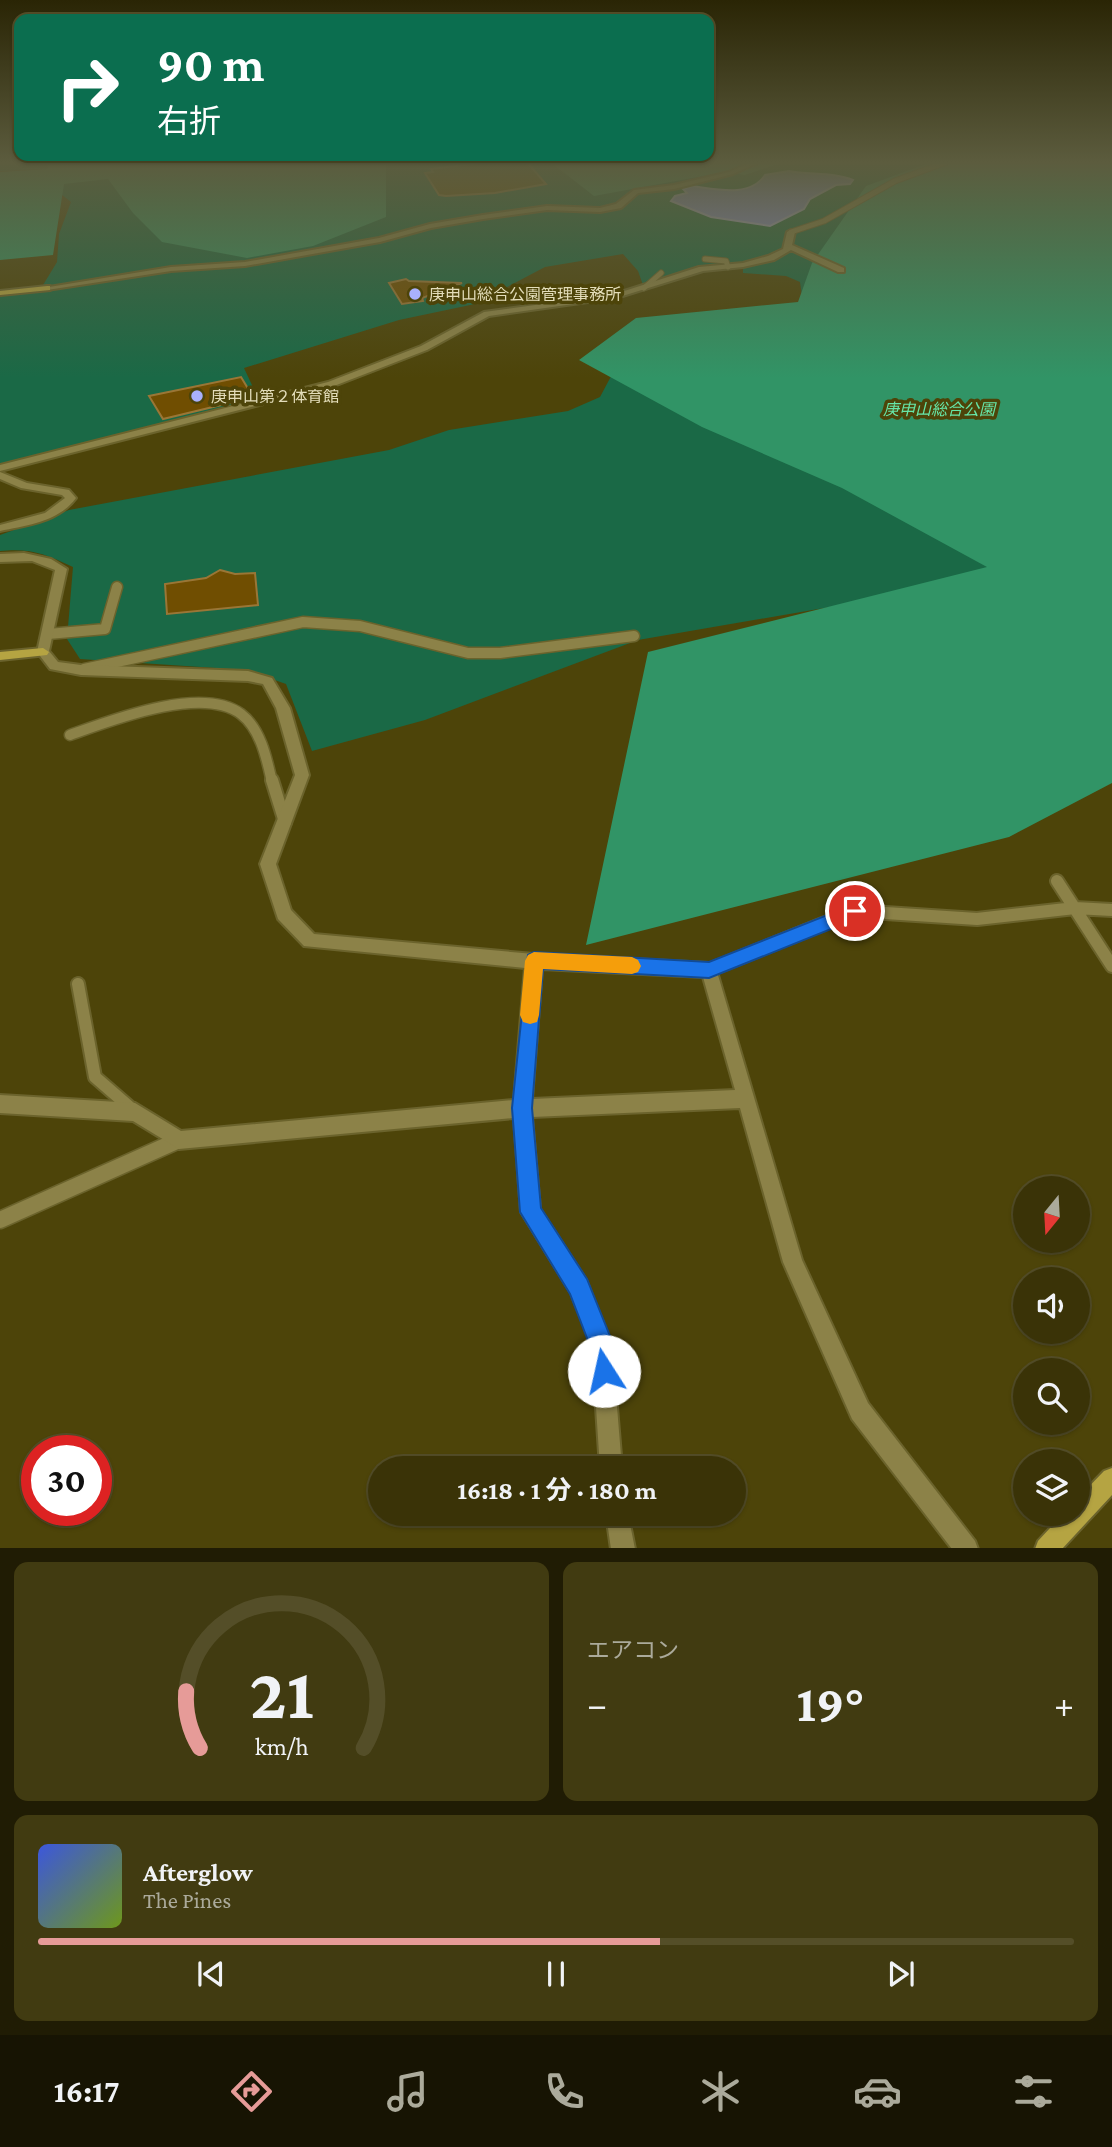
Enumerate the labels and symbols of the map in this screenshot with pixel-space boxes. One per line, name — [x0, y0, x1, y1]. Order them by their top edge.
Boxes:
marker: 庚申山総合公園管理事務所 — [407, 286, 423, 302]
place label: 庚申山総合公園管理事務所 — [429, 286, 621, 303]
marker: 庚申山第２体育館 — [189, 388, 205, 404]
place label: 庚申山第２体育館 — [211, 388, 339, 405]
park label: 庚申山総合公園 — [883, 401, 997, 418]
pin — [825, 881, 885, 941]
north arrow — [1013, 1176, 1090, 1253]
position arrow — [567, 1334, 641, 1408]
speed limit sign: 30 — [21, 1435, 112, 1526]

